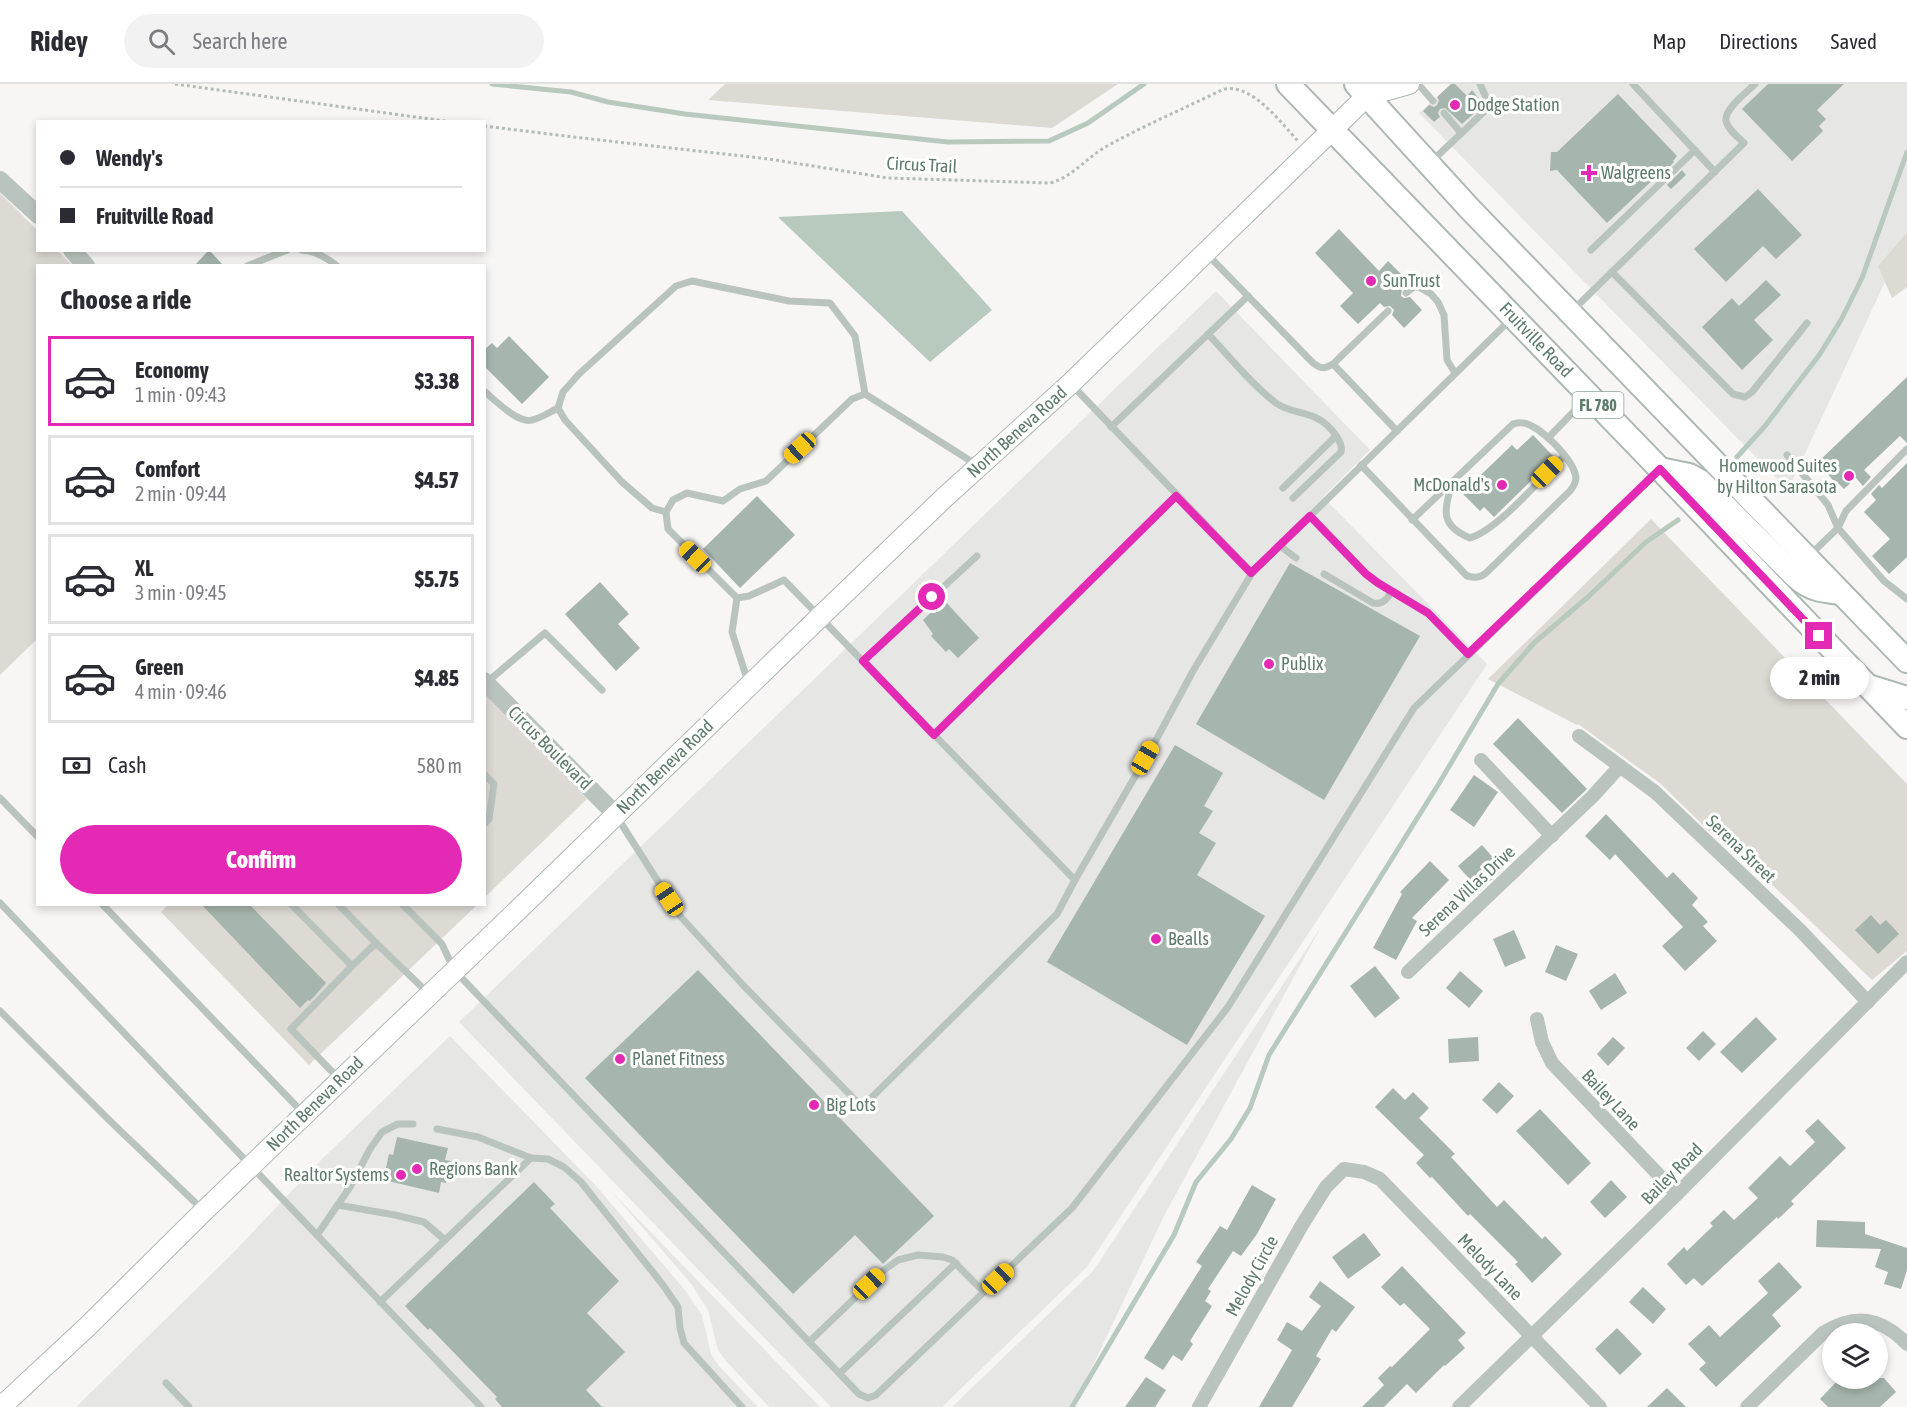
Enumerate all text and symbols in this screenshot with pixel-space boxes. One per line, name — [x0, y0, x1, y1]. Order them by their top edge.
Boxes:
search box — [124, 14, 544, 68]
text: Ridey — [30, 25, 88, 57]
icon: search — [145, 25, 178, 58]
text: Search here — [193, 28, 288, 54]
text: Map — [1652, 29, 1686, 53]
text: Directions — [1719, 29, 1798, 53]
text: Saved — [1831, 29, 1877, 53]
place label: Dodge Station — [1467, 94, 1560, 115]
marker: Dodge Station — [1448, 98, 1462, 112]
text: Wendy's — [96, 145, 163, 171]
street label: Circus Trail — [886, 152, 958, 177]
place label: Walgreens — [1601, 162, 1671, 183]
marker: Walgreens — [1582, 166, 1596, 180]
text: Fruitville Road — [96, 203, 214, 229]
place label: SunTrust — [1383, 270, 1440, 291]
marker: SunTrust — [1364, 274, 1378, 288]
text: Choose a ride — [60, 284, 192, 315]
street label: Fruitville Road — [1495, 298, 1577, 382]
icon: car — [63, 354, 117, 408]
text: Economy — [135, 357, 209, 383]
text: $3.38 — [415, 368, 459, 394]
street label: North Beneva Road — [963, 382, 1071, 482]
text: 1 min · 09:43 — [135, 383, 227, 406]
road number: FL 780 — [1572, 392, 1624, 418]
car — [781, 429, 819, 467]
icon: car — [63, 453, 117, 507]
car — [1528, 453, 1566, 491]
place label: Homewood Suites by Hilton Sarasota — [1717, 455, 1837, 497]
text: Comfort — [135, 456, 200, 482]
text: $4.57 — [415, 467, 459, 493]
marker: Homewood Suites by Hilton Sarasota — [1842, 469, 1856, 483]
place label: McDonald's — [1413, 474, 1490, 495]
marker: McDonald's — [1495, 478, 1509, 492]
text: 2 min · 09:44 — [135, 482, 227, 505]
car — [676, 538, 714, 576]
icon: car — [63, 552, 117, 606]
text: XL — [135, 555, 153, 581]
text: $5.75 — [415, 566, 459, 592]
text: 3 min · 09:45 — [135, 581, 227, 604]
route start — [918, 583, 945, 610]
route end — [1805, 622, 1832, 649]
icon: car — [63, 651, 117, 705]
place label: Publix — [1281, 653, 1323, 674]
text: Green — [135, 654, 184, 680]
marker: Publix — [1262, 657, 1276, 671]
callout: 2 min — [1770, 657, 1868, 699]
text: $4.85 — [415, 665, 459, 691]
text: 2 min — [1799, 666, 1840, 689]
text: 4 min · 09:46 — [135, 680, 227, 703]
street label: Circus Boulevard — [504, 702, 596, 794]
street label: North Beneva Road — [612, 715, 717, 818]
car — [1128, 738, 1162, 778]
icon: cash — [60, 749, 93, 782]
text: Cash — [108, 752, 147, 778]
text: 580 m — [417, 754, 462, 777]
street label: Serena Street — [1702, 810, 1780, 887]
button: Confirm — [60, 825, 462, 894]
street label: Serena Villas Drive — [1414, 841, 1519, 940]
car — [651, 879, 687, 919]
place label: Bealls — [1168, 928, 1209, 949]
marker: Bealls — [1149, 932, 1163, 946]
place label: Planet Fitness — [632, 1048, 725, 1069]
street label: North Beneva Road — [262, 1052, 367, 1155]
marker: Planet Fitness — [613, 1052, 627, 1066]
street label: Bailey Lane — [1578, 1065, 1645, 1135]
place label: Big Lots — [826, 1094, 876, 1115]
marker: Big Lots — [807, 1098, 821, 1112]
street label: Bailey Road — [1637, 1139, 1707, 1209]
place label: Regions Bank — [429, 1158, 518, 1179]
marker: Regions Bank — [410, 1162, 424, 1176]
place label: Realtor Systems — [284, 1164, 389, 1185]
marker: Realtor Systems — [394, 1168, 408, 1182]
street label: Melody Lane — [1454, 1229, 1527, 1304]
street label: Melody Circle — [1221, 1232, 1282, 1320]
car — [979, 1260, 1017, 1298]
car — [850, 1265, 888, 1303]
map controls — [1822, 1323, 1888, 1389]
button: layers — [1822, 1323, 1888, 1389]

